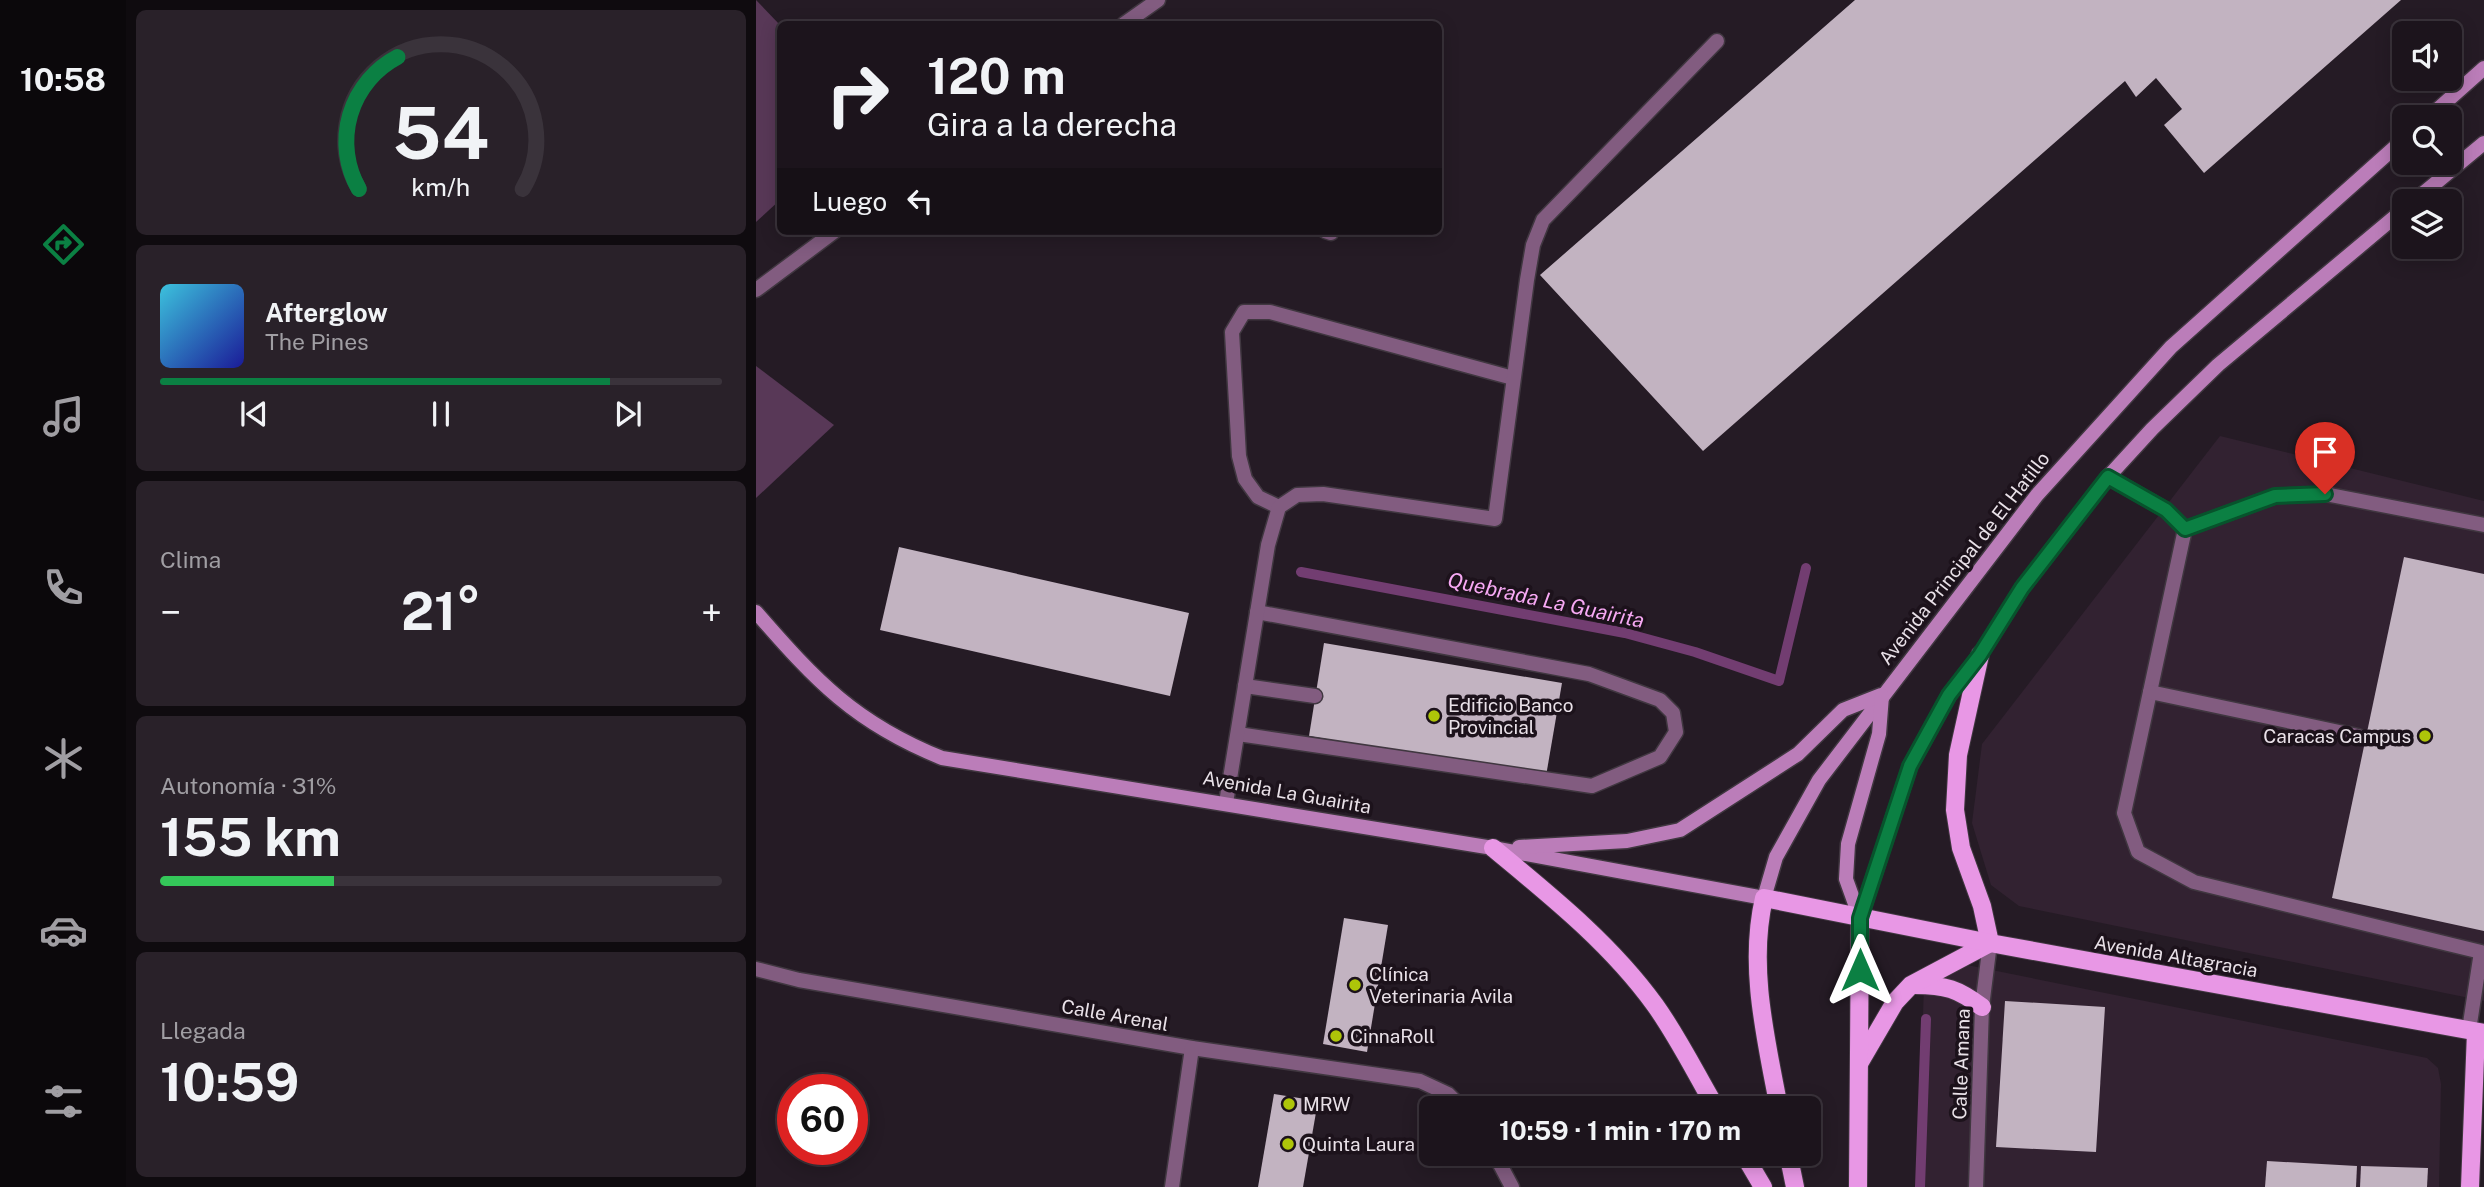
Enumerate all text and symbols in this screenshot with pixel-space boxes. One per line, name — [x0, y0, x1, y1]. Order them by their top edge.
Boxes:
map controls — [2392, 21, 2462, 259]
button: sound — [2392, 21, 2462, 91]
text: 120 m — [927, 47, 1066, 105]
icon: right — [812, 49, 903, 140]
text: 10:58 — [20, 61, 106, 98]
text: 54 — [393, 90, 489, 175]
button: search — [2392, 105, 2462, 175]
text: Gira a la derecha — [927, 106, 1177, 143]
text: km/h — [412, 172, 470, 202]
icon: left — [901, 182, 939, 220]
text: Luego — [812, 186, 887, 217]
button: layers — [2392, 189, 2462, 259]
icon: directions — [39, 220, 88, 269]
text: Afterglow — [265, 297, 388, 328]
text: The Pines — [265, 328, 369, 355]
icon: music — [39, 392, 88, 441]
icon: previous — [235, 395, 273, 433]
icon: pause — [422, 395, 460, 433]
icon: next — [609, 395, 647, 433]
pin — [2295, 422, 2355, 494]
icon: arrive — [2306, 433, 2344, 471]
street label: Avenida Principal de El Hatillo — [1874, 447, 2054, 669]
text: Clima — [160, 546, 221, 573]
icon: phone — [39, 563, 88, 612]
water label: Quebrada La Guairita — [1445, 567, 1647, 633]
text: 21° — [401, 581, 481, 642]
text: − — [160, 590, 181, 635]
text: + — [701, 590, 722, 635]
place label: Edificio Banco Provincial — [1448, 694, 1573, 738]
marker: Edificio Banco Provincial — [1426, 708, 1442, 724]
place label: Caracas Campus — [2263, 725, 2411, 747]
marker: Caracas Campus — [2417, 728, 2433, 744]
icon: climate — [39, 734, 88, 783]
street label: Avenida La Guairita — [1201, 766, 1373, 818]
text: Autonomía · 31% — [160, 772, 337, 799]
text: 155 km — [160, 807, 341, 868]
icon: car — [39, 906, 88, 955]
street label: Avenida Altagracia — [2092, 931, 2260, 981]
position arrow — [1823, 933, 1897, 1007]
place label: Clínica Veterinaria Avila — [1369, 963, 1513, 1007]
marker: Clínica Veterinaria Avila — [1347, 977, 1363, 993]
street label: Calle Arenal — [1060, 995, 1170, 1035]
street label: Calle Amana — [1948, 1008, 1974, 1120]
text: Llegada — [160, 1017, 246, 1044]
place label: CinnaRoll — [1350, 1025, 1435, 1047]
marker: CinnaRoll — [1328, 1028, 1344, 1044]
text: 10:59 — [160, 1052, 299, 1113]
speed limit sign: 60 — [777, 1074, 868, 1165]
icon: filters — [39, 1077, 88, 1126]
place label: MRW — [1303, 1093, 1350, 1115]
marker: MRW — [1281, 1096, 1297, 1112]
text: 10:59 · 1 min · 170 m — [1499, 1115, 1741, 1146]
place label: Quinta Laura — [1302, 1133, 1415, 1155]
marker: Quinta Laura — [1280, 1136, 1296, 1152]

